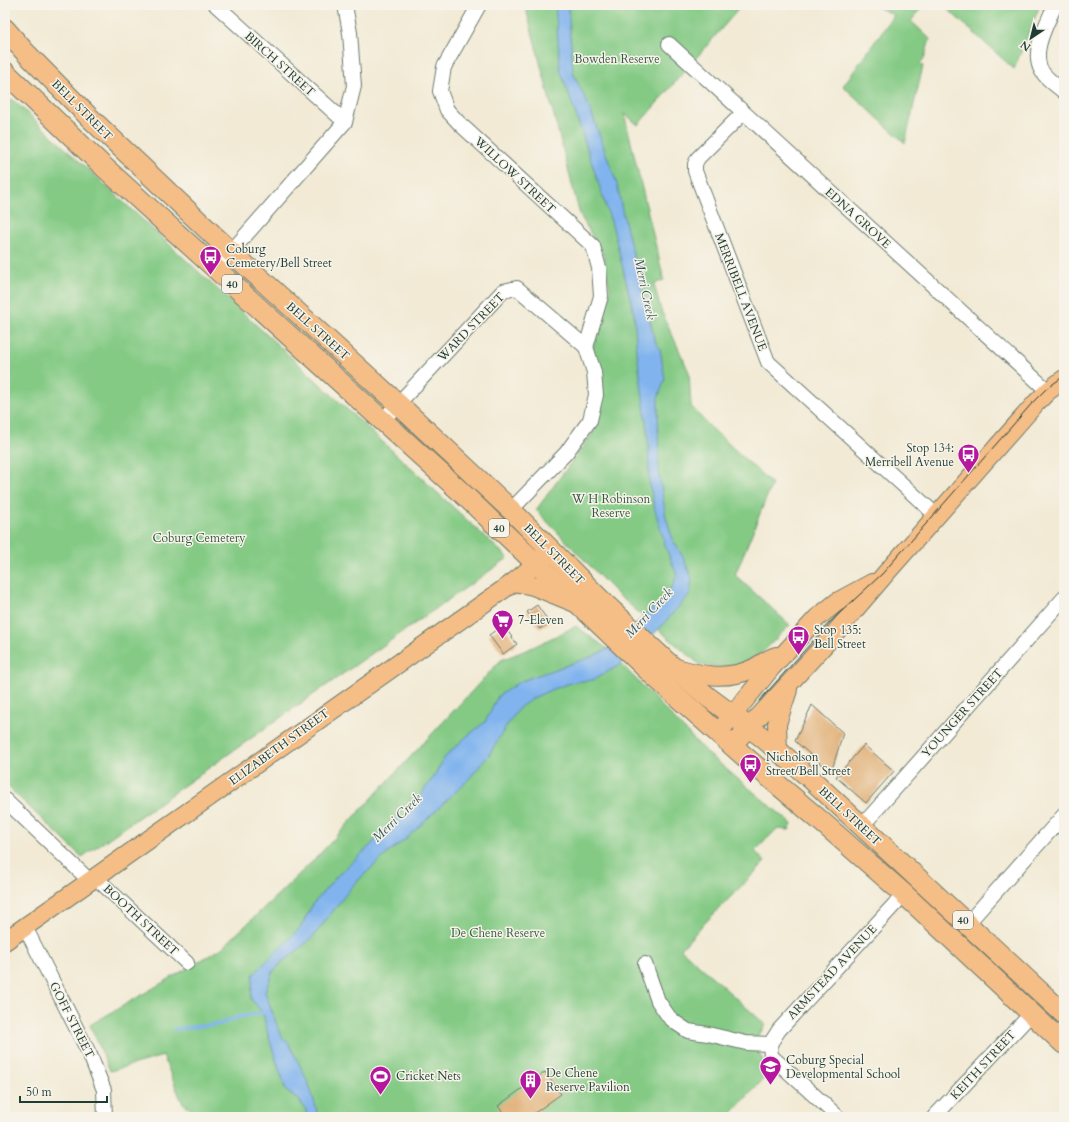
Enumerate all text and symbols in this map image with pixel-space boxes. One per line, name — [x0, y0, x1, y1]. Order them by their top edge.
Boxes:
north arrow — [1011, 18, 1051, 58]
street label: BIRCH STREET — [241, 28, 319, 100]
text: N — [1017, 37, 1034, 55]
park label: Bowden Reserve — [574, 51, 660, 67]
street label: BELL STREET — [48, 76, 116, 144]
street label: WILLOW STREET — [470, 133, 559, 217]
street label: EDNA GROVE — [822, 184, 894, 252]
street label: MERRIBELL AVENUE — [711, 231, 771, 353]
place label: Coburg Cemetery/Bell Street — [226, 241, 332, 271]
bus stop icon: Coburg Cemetery/Bell Street — [198, 243, 224, 276]
water label: Merri Creek — [630, 256, 660, 322]
road number: 40 — [222, 275, 242, 293]
street label: WARD STREET — [433, 289, 508, 366]
street label: BELL STREET — [283, 298, 353, 364]
place label: Stop 134: Merribell Avenue — [865, 440, 954, 470]
bus stop icon: Stop 134: Merribell Avenue — [956, 442, 982, 475]
park label: W H Robinson Reserve — [571, 491, 650, 521]
road number: 40 — [489, 519, 509, 537]
street label: BELL STREET — [520, 520, 588, 588]
park label: Coburg Cemetery — [152, 530, 246, 546]
water label: Merri Creek — [621, 583, 677, 642]
supermarket icon: 7-Eleven — [490, 607, 516, 640]
place label: 7-Eleven — [518, 612, 564, 628]
place label: Stop 135: Bell Street — [814, 622, 866, 652]
bus stop icon: Stop 135: Bell Street — [785, 624, 811, 657]
street label: YOUNGER STREET — [918, 665, 1006, 761]
street label: ELIZABETH STREET — [226, 705, 332, 789]
place label: Nicholson Street/Bell Street — [766, 749, 851, 779]
bus stop icon: Nicholson Street/Bell Street — [737, 751, 763, 784]
street label: BELL STREET — [815, 783, 885, 849]
water label: Merri Creek — [368, 789, 426, 846]
street label: BOOTH STREET — [100, 881, 182, 959]
road number: 40 — [953, 911, 973, 929]
street label: ARMSTEAD AVENUE — [784, 921, 880, 1023]
park label: De Chene Reserve — [451, 925, 545, 941]
street label: GOFF STREET — [46, 979, 98, 1061]
street label: KEITH STREET — [947, 1027, 1019, 1103]
place label: Coburg Special Developmental School — [786, 1052, 900, 1082]
school or university icon: Coburg Special Developmental School — [757, 1054, 783, 1087]
sports icon: Cricket Nets — [368, 1063, 394, 1096]
place label: De Chene Reserve Pavilion — [546, 1065, 630, 1095]
building icon: De Chene Reserve Pavilion — [517, 1067, 543, 1100]
place label: Cricket Nets — [396, 1068, 461, 1084]
scale bar — [20, 1078, 107, 1104]
text: 50 m — [26, 1084, 53, 1100]

